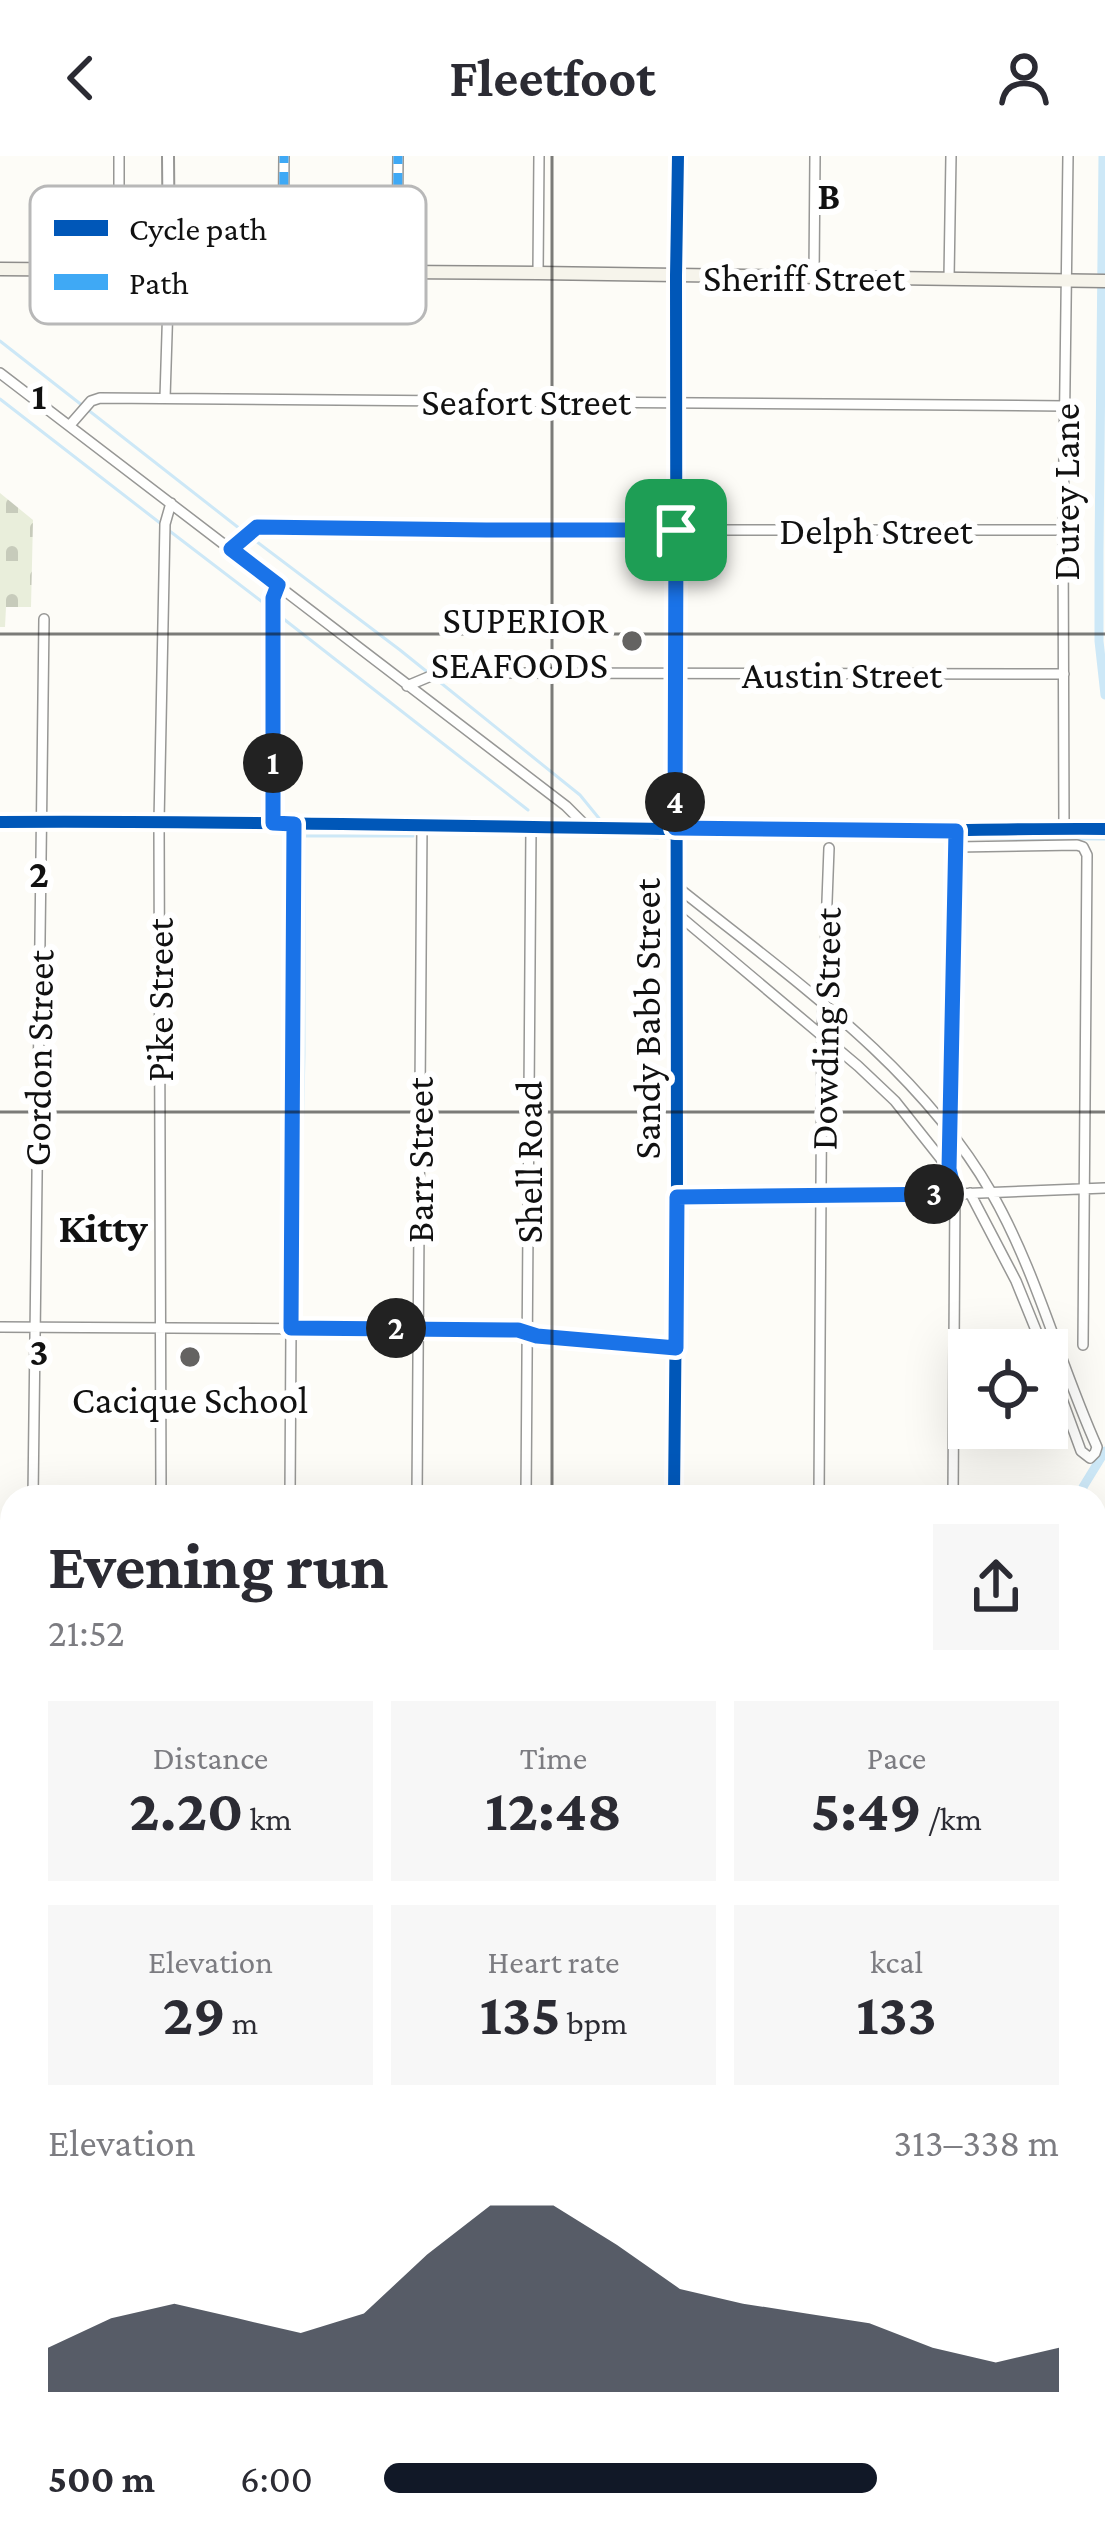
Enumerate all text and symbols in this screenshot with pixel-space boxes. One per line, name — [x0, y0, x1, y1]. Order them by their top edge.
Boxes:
icon: back — [48, 45, 114, 111]
icon: person — [991, 45, 1057, 111]
text: Fleetfoot — [449, 48, 656, 108]
text: B — [818, 174, 840, 217]
legend — [30, 186, 426, 324]
text: Cycle path — [129, 210, 267, 247]
street label: Sheriff Street — [703, 256, 906, 299]
text: Path — [129, 264, 189, 301]
text: 1 — [32, 374, 46, 417]
street label: Seafort Street — [421, 380, 632, 423]
street label: Durey Lane — [1044, 403, 1088, 581]
pin — [625, 479, 727, 581]
icon: arrive — [643, 497, 709, 563]
street label: Delph Street — [779, 509, 974, 553]
place label: SUPERIOR SEAFOODS — [431, 598, 608, 686]
marker: SUPERIOR SEAFOODS — [619, 628, 645, 654]
street label: Austin Street — [742, 653, 943, 696]
pin: 1 — [243, 733, 303, 793]
text: 1 — [267, 744, 279, 781]
pin: 4 — [645, 772, 705, 832]
text: 4 — [666, 783, 684, 820]
text: 2 — [29, 852, 49, 895]
street label: Sandy Babb Street — [625, 877, 669, 1160]
street label: Dowding Street — [801, 906, 850, 1151]
street label: Pike Street — [138, 917, 181, 1082]
street label: Gordon Street — [15, 948, 61, 1167]
street label: Barr Street — [398, 1076, 441, 1243]
street label: Shell Road — [507, 1080, 550, 1244]
pin: 3 — [904, 1164, 964, 1224]
text: 3 — [926, 1175, 942, 1212]
district label: Kitty — [58, 1204, 148, 1251]
pin: 2 — [366, 1298, 426, 1358]
text: 2 — [388, 1309, 404, 1346]
map controls — [948, 1329, 1068, 1449]
button: locate — [948, 1329, 1068, 1449]
text: 3 — [29, 1330, 49, 1373]
marker: Cacique School — [177, 1344, 203, 1370]
place label: Cacique School — [72, 1378, 308, 1422]
button: share — [933, 1524, 1059, 1650]
text: Evening run — [48, 1529, 388, 1602]
text: 21:52 — [48, 1611, 124, 1654]
text: Distance — [153, 1739, 268, 1776]
text: Time — [520, 1739, 587, 1776]
text: Pace — [867, 1739, 926, 1776]
text: 2.20 — [129, 1776, 243, 1843]
text: 12:48 — [485, 1776, 622, 1843]
text: 5:49 — [811, 1776, 922, 1843]
text: km — [243, 1800, 292, 1837]
text: /km — [922, 1800, 982, 1837]
text: Elevation — [148, 1943, 273, 1980]
text: Heart rate — [488, 1943, 619, 1980]
text: kcal — [870, 1943, 923, 1980]
text: 29 — [163, 1980, 226, 2047]
text: 135 — [479, 1980, 561, 2047]
text: 133 — [856, 1980, 937, 2047]
text: m — [226, 2004, 258, 2041]
text: bpm — [561, 2004, 628, 2041]
text: Elevation — [48, 2121, 196, 2164]
text: 313–338 m — [894, 2121, 1059, 2164]
text: 500 m — [48, 2457, 155, 2500]
text: 6:00 — [240, 2457, 313, 2500]

